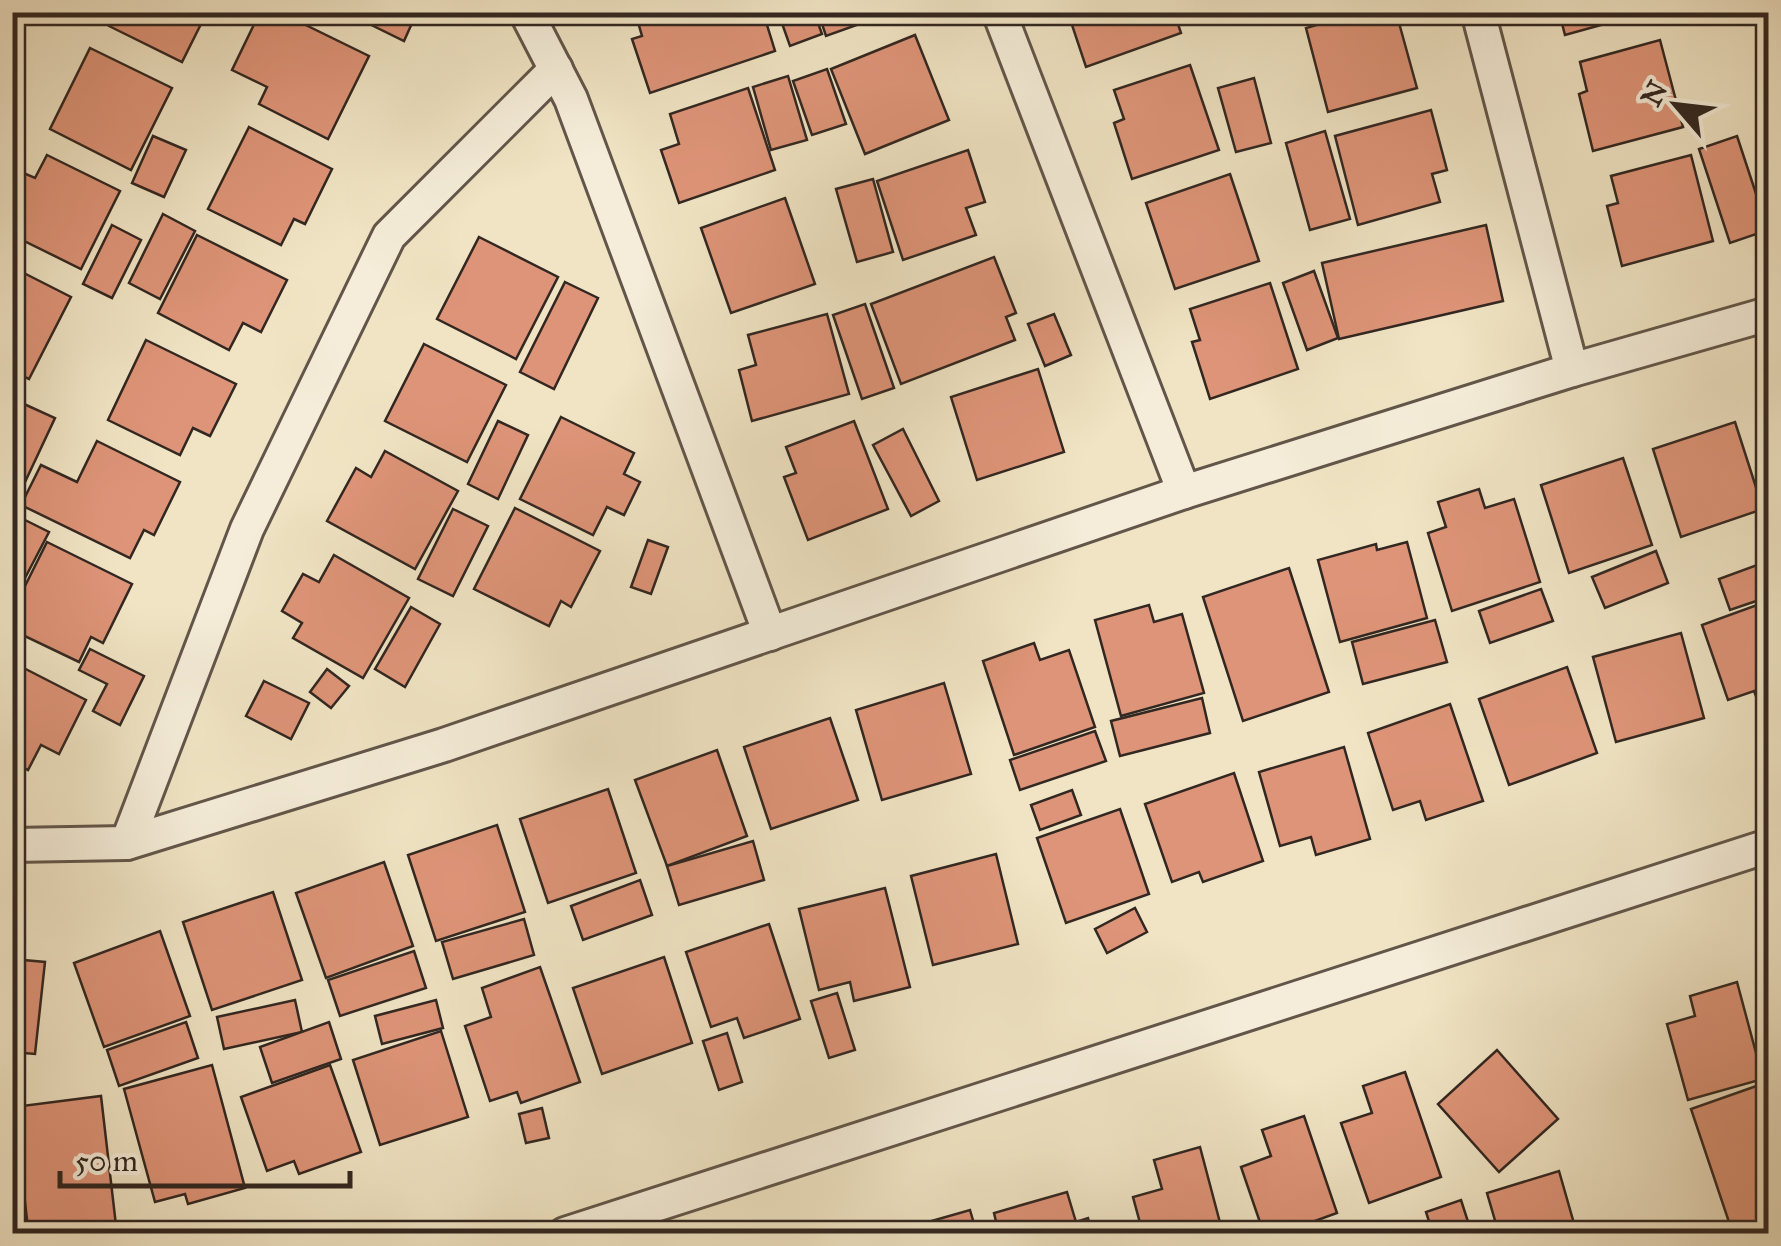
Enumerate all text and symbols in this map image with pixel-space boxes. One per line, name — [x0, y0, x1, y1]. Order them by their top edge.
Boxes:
north arrow — [1626, 55, 1726, 155]
text: N — [1633, 75, 1676, 112]
scale bar — [60, 1126, 350, 1188]
text: 50 m — [75, 1143, 138, 1179]

